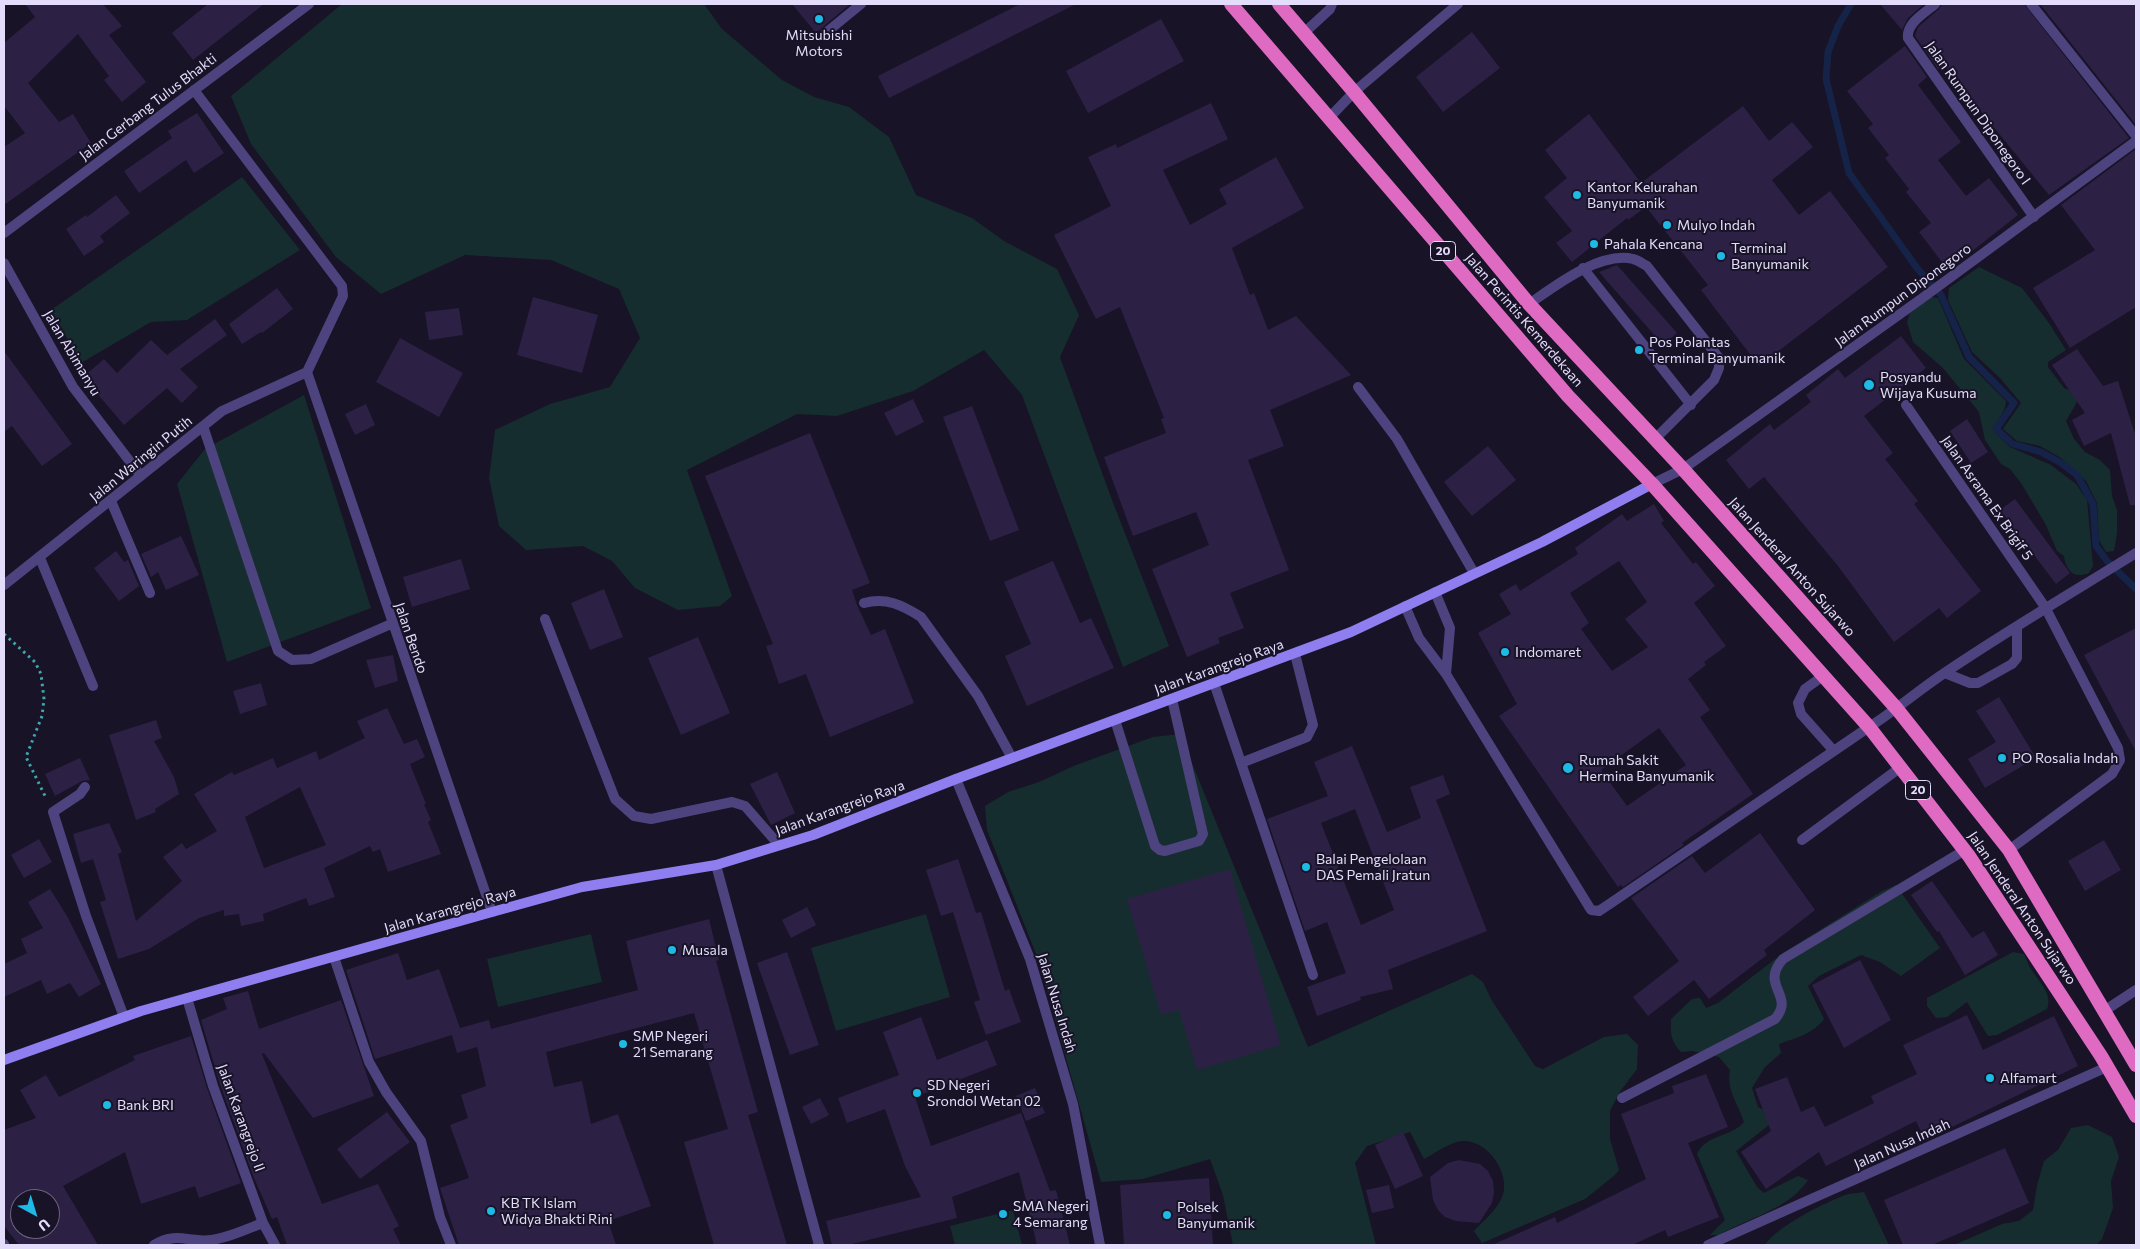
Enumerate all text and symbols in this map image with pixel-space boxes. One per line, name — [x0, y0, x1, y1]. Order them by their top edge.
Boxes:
marker: Mitsubishi Motors — [813, 13, 825, 25]
place label: Mitsubishi Motors — [786, 27, 852, 59]
street label: Jalan Rumpun Diponegoro I — [1922, 38, 2034, 188]
street label: Jalan Gerbang Tulus Bhakti — [76, 50, 220, 164]
place label: Kantor Kelurahan Banyumanik — [1587, 179, 1698, 212]
marker: Kantor Kelurahan Banyumanik — [1571, 189, 1583, 201]
place label: Mulyo Indah — [1677, 217, 1755, 233]
marker: Mulyo Indah — [1661, 219, 1673, 231]
place label: Pahala Kencana — [1604, 236, 1703, 252]
marker: Pahala Kencana — [1588, 238, 1600, 250]
place label: Terminal Banyumanik — [1731, 240, 1809, 272]
street label: Jalan Rumpun Diponegoro — [1831, 240, 1975, 350]
road number: 20 — [1430, 242, 1456, 260]
street label: Jalan Perintis Kemerdekaan — [1461, 250, 1587, 390]
marker: Terminal Banyumanik — [1715, 250, 1727, 262]
street label: Jalan Abimanyu — [40, 307, 104, 399]
place label: Pos Polantas Terminal Banyumanik — [1649, 334, 1785, 367]
marker: Pos Polantas Terminal Banyumanik — [1633, 344, 1645, 356]
place label: Posyandu Wijaya Kusuma — [1880, 369, 1976, 402]
marker: Posyandu Wijaya Kusuma — [1862, 378, 1876, 392]
street label: Jalan Waringin Putih — [86, 413, 196, 505]
street label: Jalan Asrama Ex Brigif 5 — [1938, 433, 2036, 563]
street label: Jalan Jenderal Anton Sujarwo — [1725, 494, 1859, 640]
street label: Jalan Bendo — [391, 600, 431, 676]
street label: Jalan Karangrejo Raya — [1152, 636, 1286, 698]
place label: Indomaret — [1515, 644, 1581, 660]
marker: Indomaret — [1499, 646, 1511, 658]
place label: PO Rosalia Indah — [2012, 750, 2118, 766]
place label: Rumah Sakit Hermina Banyumanik — [1579, 752, 1714, 784]
marker: PO Rosalia Indah — [1996, 752, 2008, 764]
marker: Rumah Sakit Hermina Banyumanik — [1561, 761, 1575, 775]
street label: Jalan Karangrejo Raya — [773, 777, 907, 839]
road number: 20 — [1906, 780, 1930, 800]
street label: Jalan Jenderal Anton Sujarwo — [1964, 828, 2080, 988]
place label: Balai Pengelolaan DAS Pemali Jratun — [1316, 851, 1430, 884]
marker: Balai Pengelolaan DAS Pemali Jratun — [1300, 861, 1312, 873]
street label: Jalan Karangrejo Raya — [382, 883, 518, 937]
place label: Musala — [682, 942, 728, 958]
marker: Musala — [666, 944, 678, 956]
street label: Jalan Nusa Indah — [1034, 951, 1080, 1055]
place label: SMP Negeri 21 Semarang — [633, 1028, 713, 1060]
marker: SMP Negeri 21 Semarang — [617, 1038, 629, 1050]
street label: Jalan Karangrejo II — [214, 1062, 268, 1174]
place label: Alfamart — [2000, 1070, 2057, 1086]
marker: Alfamart — [1984, 1072, 1996, 1084]
place label: SD Negeri Srondol Wetan 02 — [927, 1077, 1041, 1110]
marker: SD Negeri Srondol Wetan 02 — [911, 1087, 923, 1099]
place label: Bank BRI — [117, 1097, 174, 1113]
marker: Bank BRI — [101, 1099, 113, 1111]
street label: Jalan Nusa Indah — [1851, 1115, 1953, 1173]
north arrow — [10, 1189, 60, 1239]
place label: KB TK Islam Widya Bhakti Rini — [501, 1195, 613, 1228]
place label: SMA Negeri 4 Semarang — [1013, 1198, 1089, 1230]
place label: Polsek Banyumanik — [1177, 1199, 1255, 1232]
marker: KB TK Islam Widya Bhakti Rini — [485, 1205, 497, 1217]
marker: SMA Negeri 4 Semarang — [997, 1208, 1009, 1220]
marker: Polsek Banyumanik — [1161, 1209, 1173, 1221]
text: U — [35, 1215, 53, 1235]

